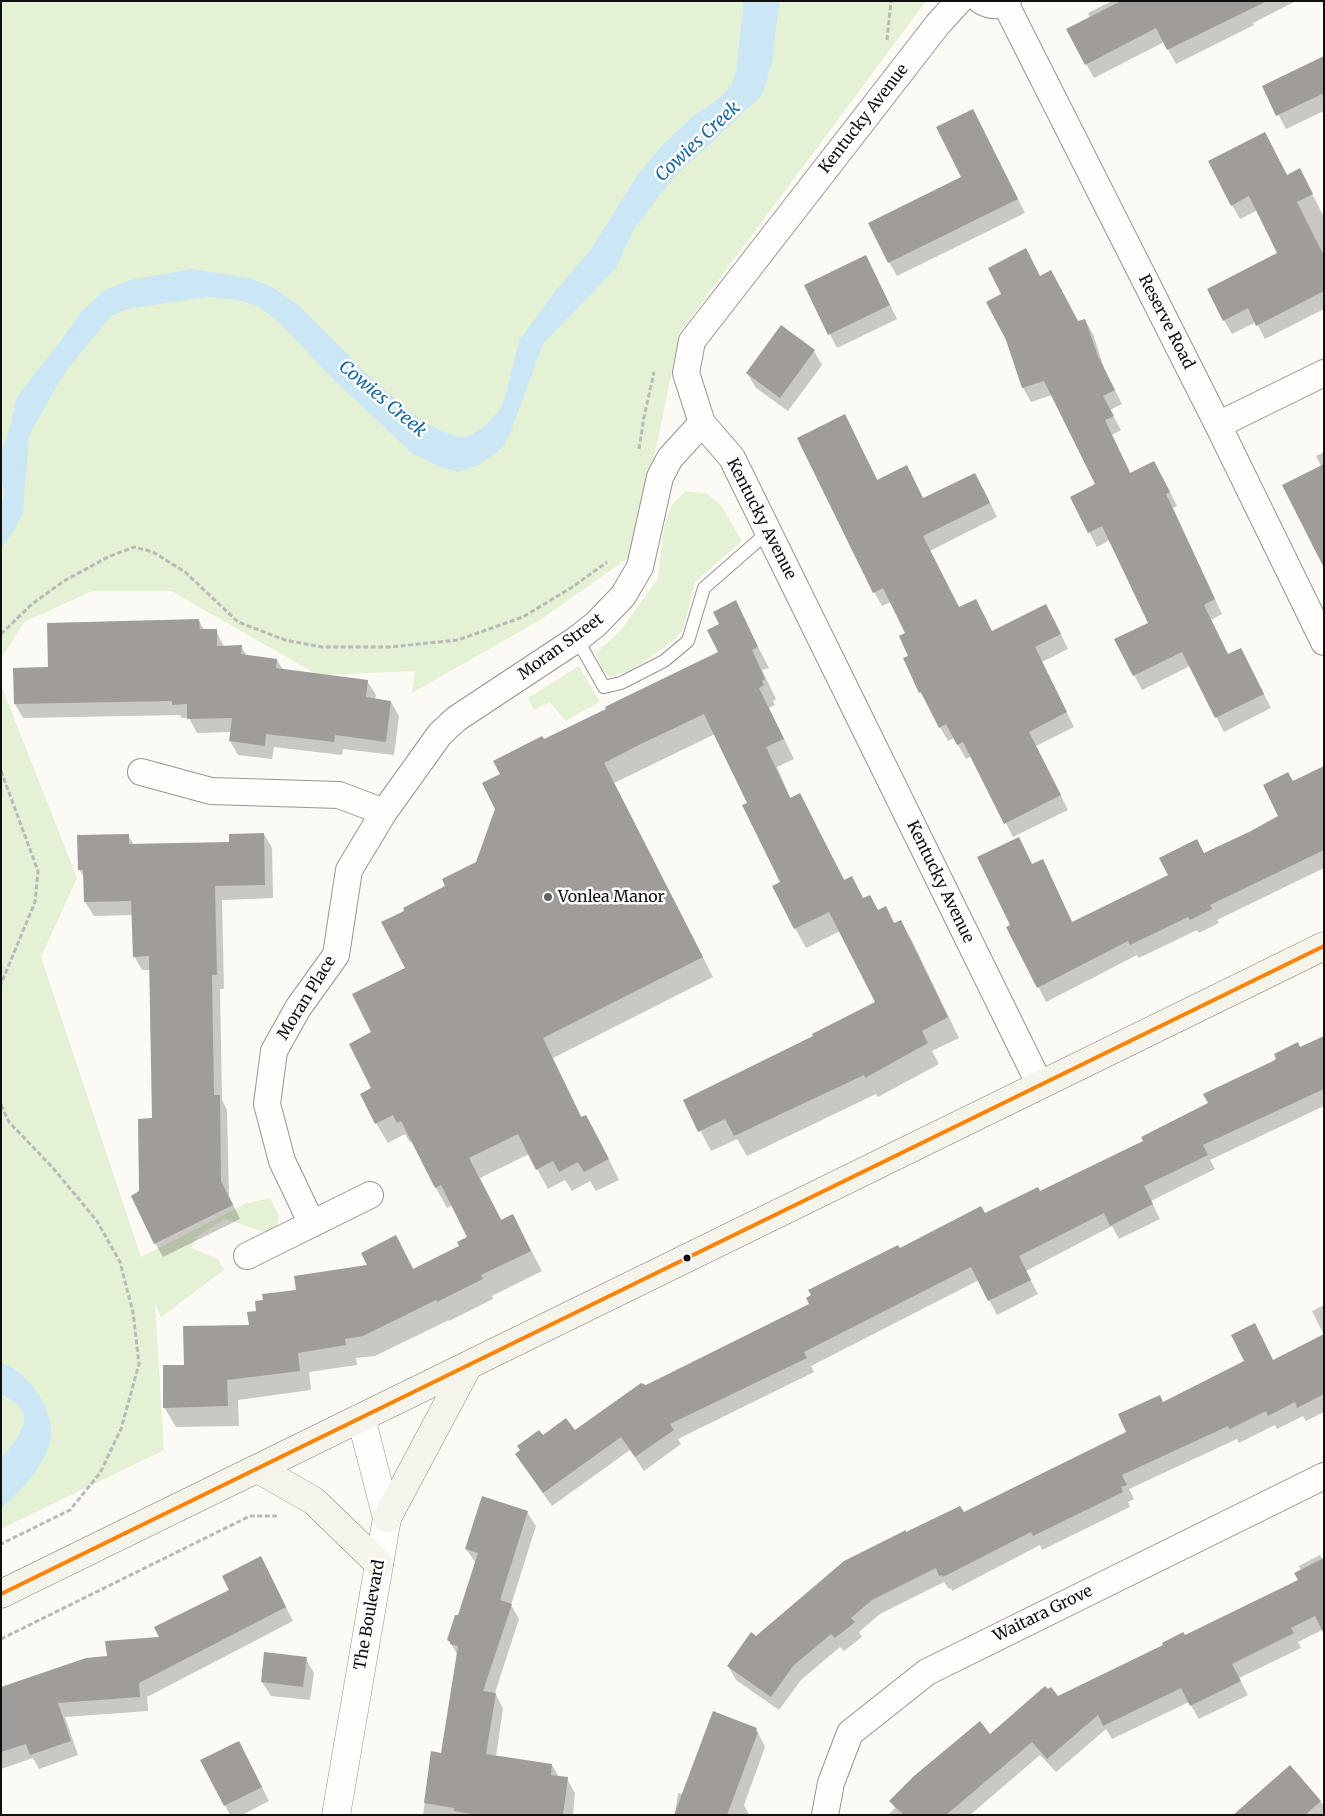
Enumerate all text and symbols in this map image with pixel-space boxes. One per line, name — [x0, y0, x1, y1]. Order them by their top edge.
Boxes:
street label: Kentucky Avenue — [815, 61, 913, 177]
water label: Cowies Creek — [651, 97, 745, 187]
street label: Reserve Road — [1134, 272, 1198, 372]
water label: Cowies Creek — [334, 356, 430, 442]
street label: Kentucky Avenue — [722, 455, 800, 583]
street label: Moran Street — [515, 610, 607, 684]
street label: Kentucky Avenue — [902, 818, 978, 946]
place label: Vonlea Manor — [558, 887, 665, 907]
marker: Vonlea Manor — [542, 891, 554, 903]
street label: Moran Place — [274, 953, 340, 1043]
unlabelled marker — [682, 1253, 692, 1263]
street label: The Boulevard — [351, 1558, 389, 1672]
street label: Waitara Grove — [990, 1582, 1096, 1646]

